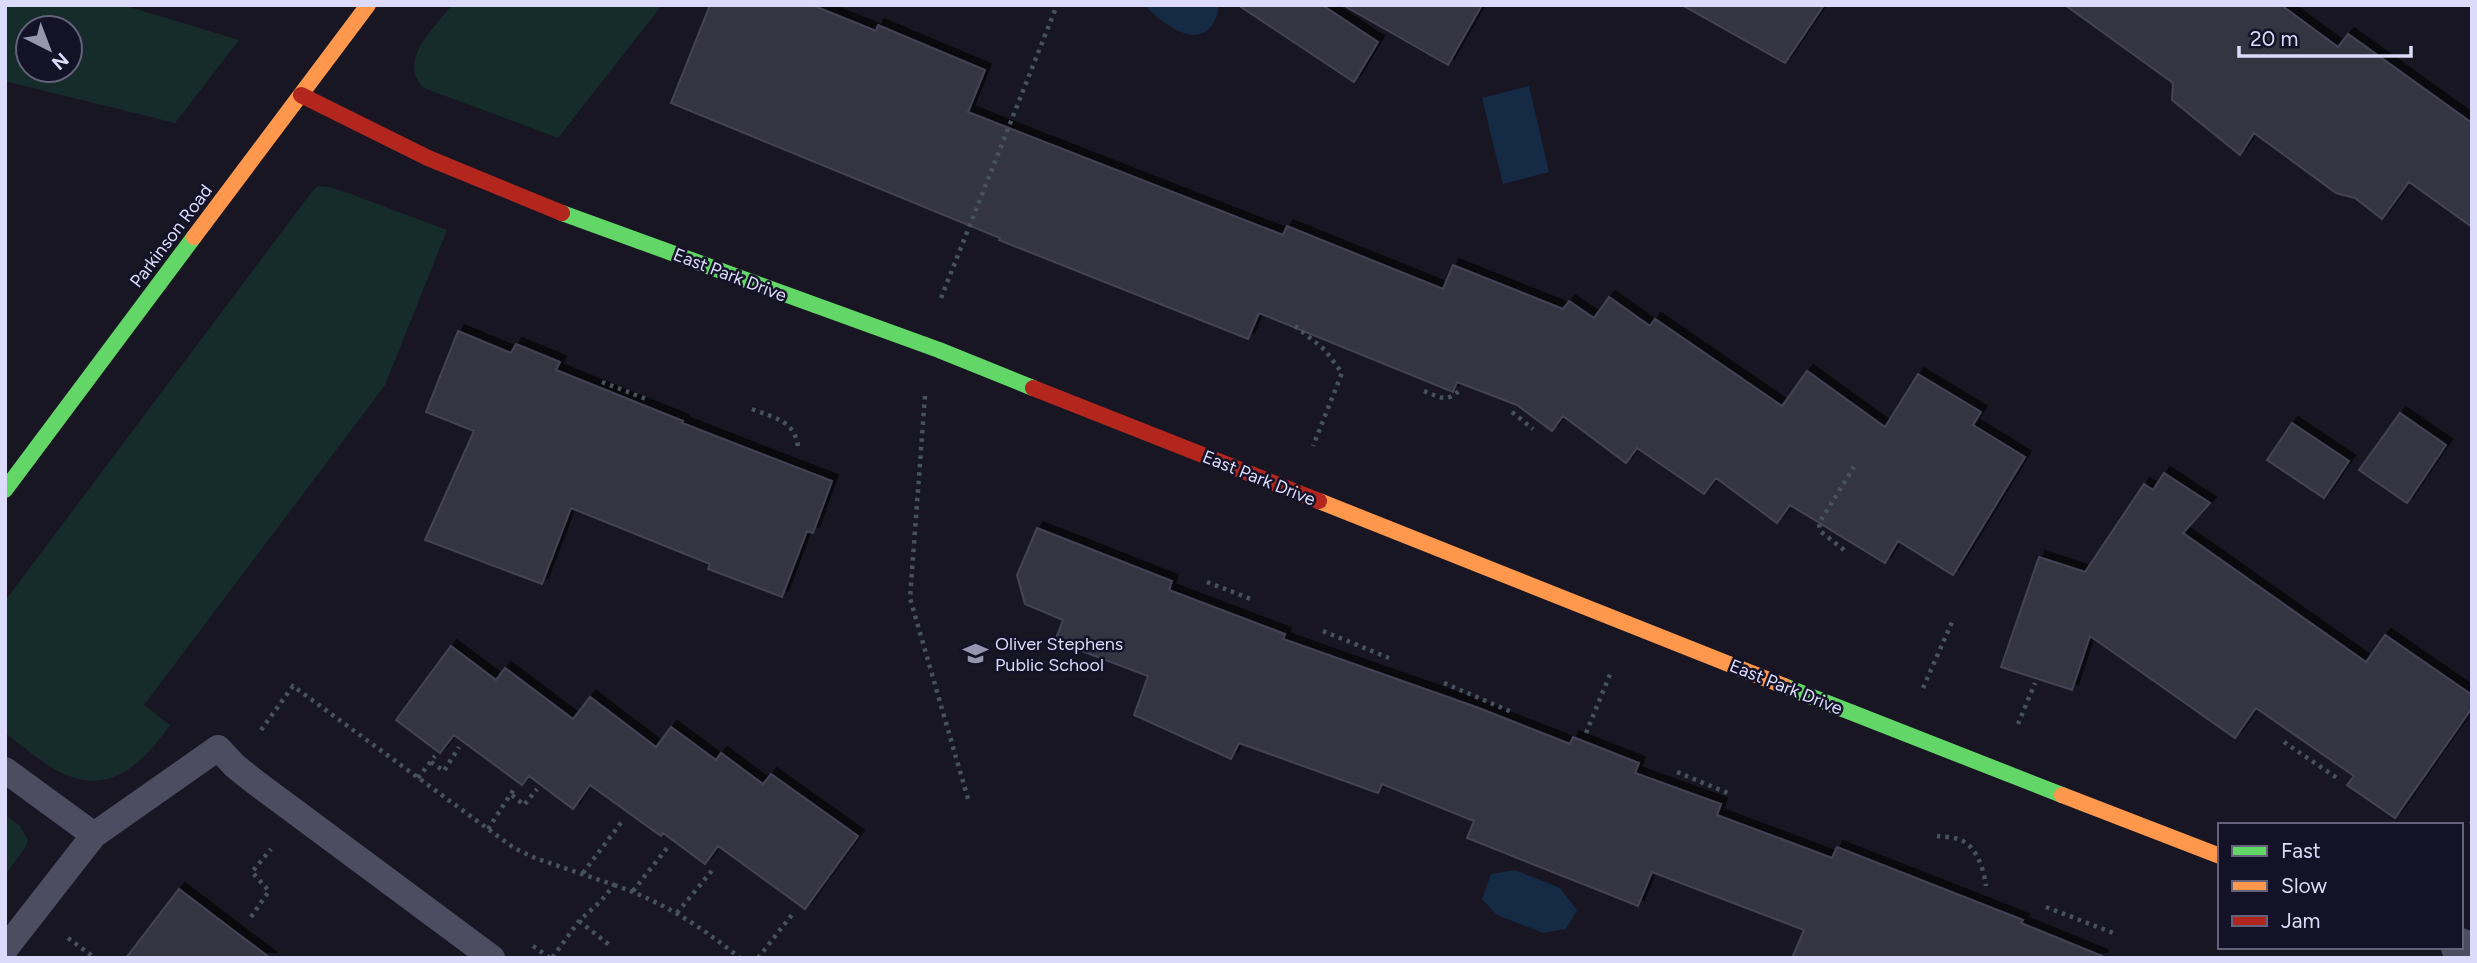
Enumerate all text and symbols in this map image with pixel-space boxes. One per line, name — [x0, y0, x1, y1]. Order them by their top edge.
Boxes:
north arrow — [14, 14, 84, 84]
scale bar — [2239, 14, 2410, 58]
text: 20 m — [2250, 26, 2298, 51]
text: N — [47, 48, 73, 75]
street label: Parkinson Road — [125, 180, 217, 292]
street label: East Park Drive — [670, 243, 790, 307]
street label: East Park Drive — [1199, 445, 1319, 511]
place label: Oliver Stephens Public School — [995, 633, 1123, 676]
school or university icon: Oliver Stephens Public School — [961, 640, 989, 668]
street label: East Park Drive — [1726, 654, 1846, 720]
legend — [2218, 823, 2463, 949]
text: Fast — [2281, 838, 2321, 863]
text: Slow — [2281, 873, 2327, 898]
text: Jam — [2281, 908, 2320, 933]

